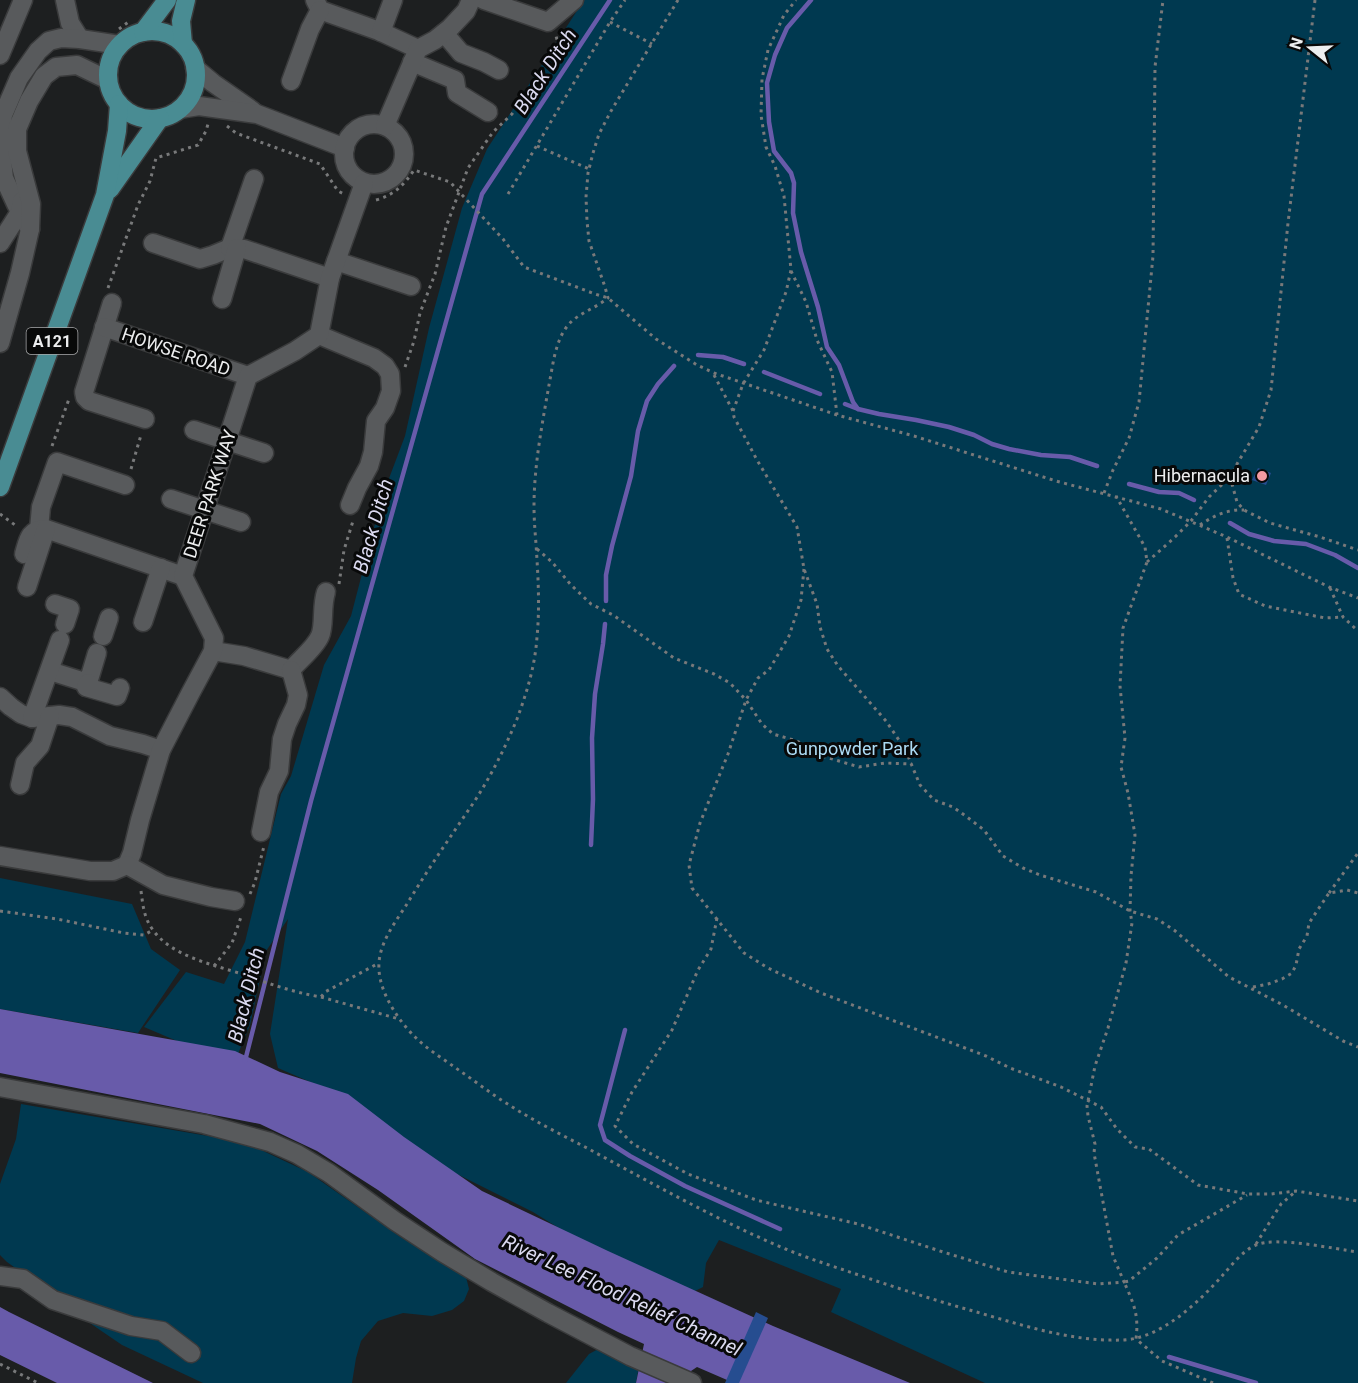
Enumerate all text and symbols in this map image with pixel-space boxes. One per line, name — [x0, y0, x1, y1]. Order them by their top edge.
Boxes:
north arrow — [1280, 18, 1340, 78]
water label: Black Ditch — [509, 24, 581, 118]
text: N — [1285, 35, 1307, 52]
street label: HOWSE ROAD — [119, 323, 233, 380]
road number: A121 — [26, 328, 78, 354]
street label: DEER PARK WAY — [179, 427, 240, 561]
place label: Hibernacula — [1154, 465, 1250, 486]
marker: Hibernacula — [1255, 469, 1269, 483]
water label: Black Ditch — [348, 476, 398, 576]
park label: Gunpowder Park — [786, 738, 919, 759]
water label: Black Ditch — [223, 945, 269, 1045]
water label: River Lee Flood Relief Channel — [499, 1229, 746, 1361]

